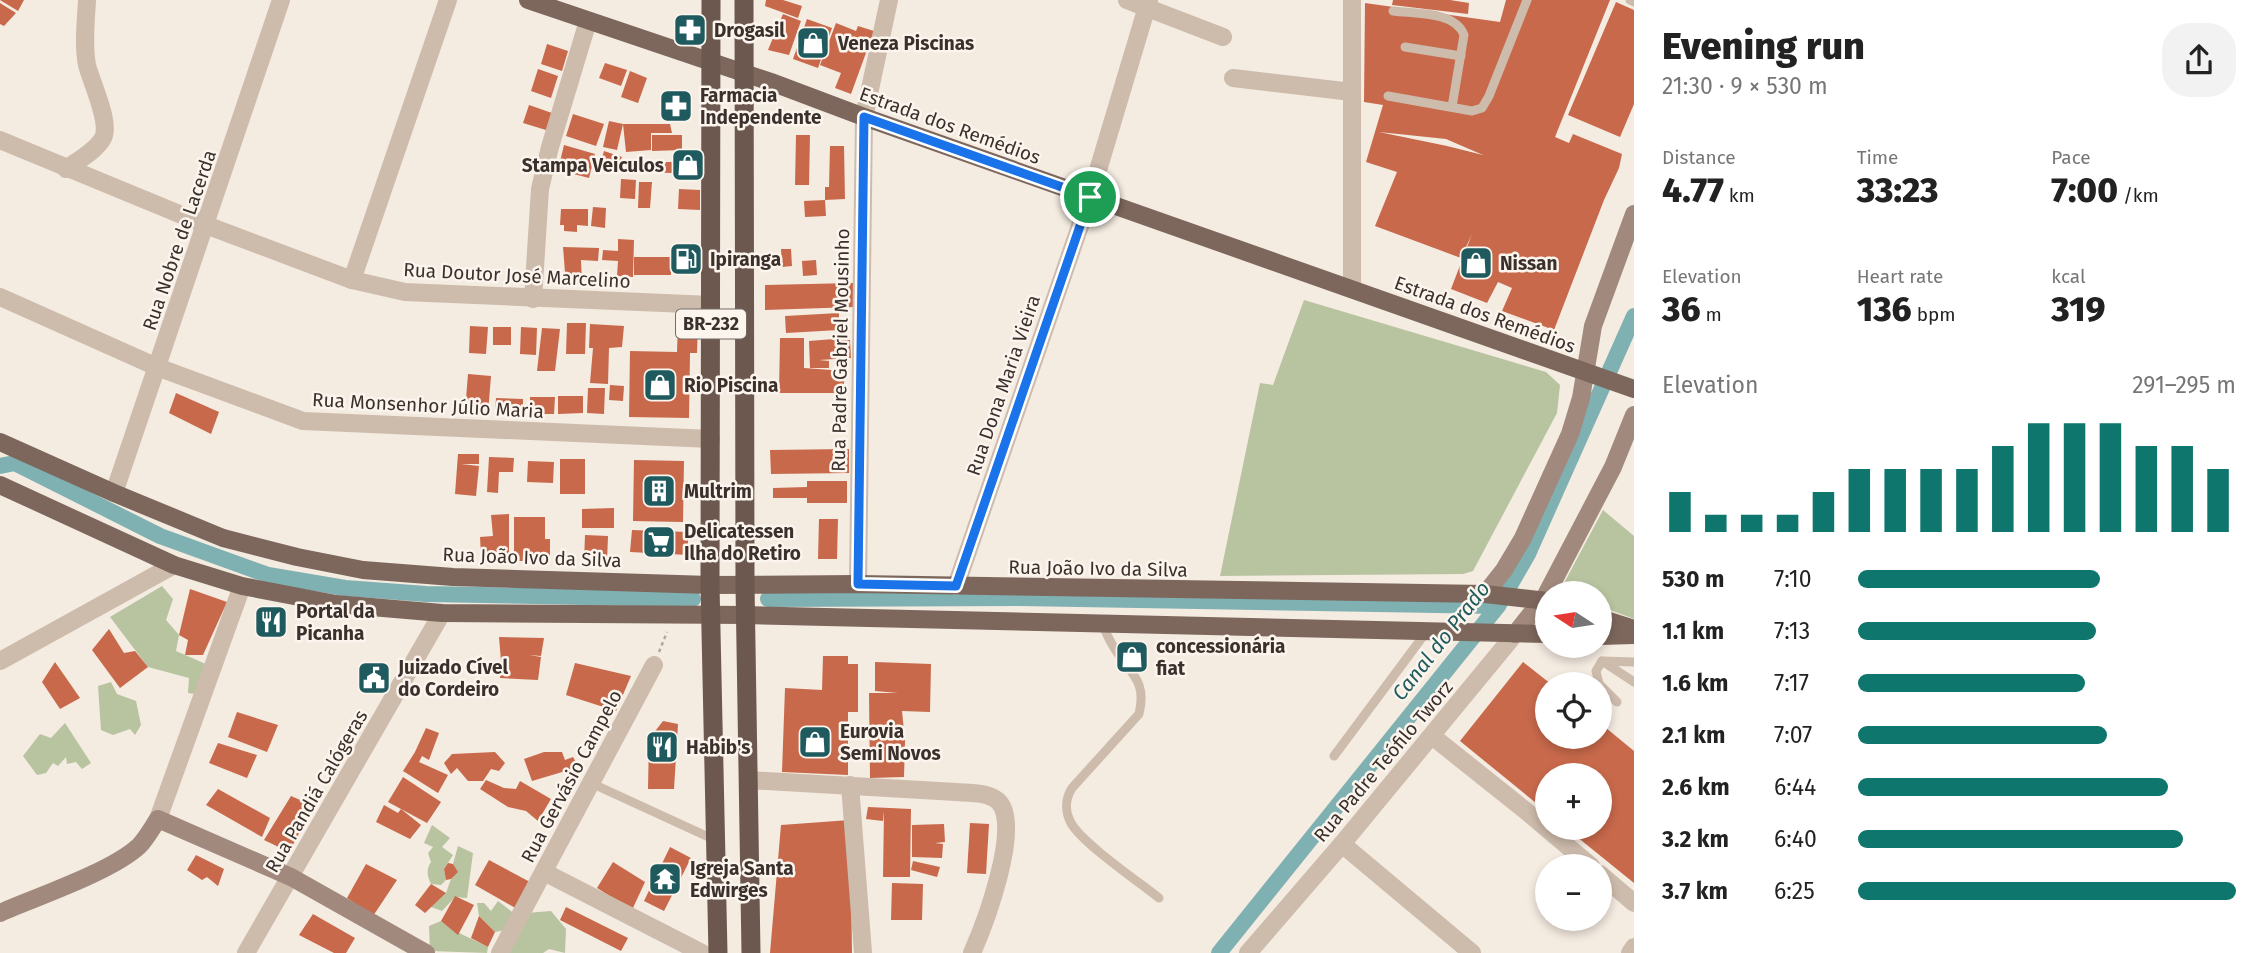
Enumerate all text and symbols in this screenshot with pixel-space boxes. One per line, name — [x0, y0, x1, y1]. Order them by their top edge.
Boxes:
pharmacy icon: Drogasil — [671, 11, 709, 49]
place label: Drogasil — [714, 19, 785, 42]
text: Evening run — [1662, 23, 1865, 69]
button: share — [2162, 23, 2236, 97]
shop icon: Veneza Piscinas — [794, 24, 832, 62]
place label: Veneza Piscinas — [837, 32, 974, 55]
text: 21:30 · 9 × 530 m — [1662, 72, 1828, 100]
street label: Estrada dos Remédios — [856, 82, 1044, 169]
place label: Farmacia Independente — [700, 84, 822, 129]
pharmacy icon: Farmacia Independente — [657, 87, 695, 125]
shop icon: Stampa Veiculos — [669, 146, 707, 184]
text: Distance — [1662, 146, 1736, 169]
text: Time — [1857, 146, 1898, 169]
text: Pace — [2051, 146, 2091, 169]
street label: Rua Nobre de Lacerda — [138, 147, 221, 333]
place label: Stampa Veiculos — [522, 154, 664, 177]
pin — [1060, 167, 1120, 227]
text: 4.77 — [1662, 169, 1724, 211]
text: 33:23 — [1857, 169, 1938, 211]
text: 7:00 — [2051, 169, 2118, 211]
icon: arrive — [1071, 178, 1109, 216]
text: km — [1724, 184, 1755, 207]
text: /km — [2118, 184, 2159, 207]
street label: Rua Padre Gabriel Mousinho — [827, 228, 854, 472]
fuel station icon: Ipiranga — [667, 240, 705, 278]
shop icon: Nissan — [1457, 244, 1495, 282]
place label: Ipiranga — [710, 248, 781, 271]
place label: Nissan — [1500, 252, 1557, 275]
street label: Rua Doutor José Marcelino — [403, 258, 631, 293]
text: Elevation — [1662, 265, 1742, 288]
text: Heart rate — [1857, 265, 1943, 288]
text: kcal — [2051, 265, 2086, 288]
street label: Estrada dos Remédios — [1391, 271, 1579, 358]
text: 36 — [1662, 288, 1700, 330]
text: 136 — [1857, 288, 1912, 330]
text: 319 — [2051, 288, 2106, 330]
street label: Rua Dona Maria Vieira — [962, 292, 1045, 479]
text: m — [1700, 303, 1722, 326]
text: bpm — [1912, 303, 1956, 326]
road number: BR-232 — [676, 310, 746, 338]
shop icon: Rio Piscina — [641, 366, 679, 404]
text: Elevation — [1662, 371, 1758, 399]
text: 291–295 m — [2132, 371, 2236, 399]
place label: Rio Piscina — [684, 374, 778, 397]
street label: Rua Monsenhor Júlio Maria — [312, 388, 544, 423]
building icon: Multrim — [640, 472, 678, 510]
place label: Multrim — [684, 480, 752, 503]
place label: Delicatessen Ilha do Retiro — [684, 520, 801, 565]
supermarket icon: Delicatessen Ilha do Retiro — [640, 523, 678, 561]
street label: Rua João Ivo da Silva — [442, 543, 622, 572]
street label: Rua João Ivo da Silva — [1008, 555, 1188, 582]
text: 530 m — [1662, 565, 1724, 593]
text: 7:10 — [1774, 565, 1812, 593]
water label: Canal do Prado — [1386, 576, 1496, 706]
north arrow — [1535, 581, 1612, 658]
map controls — [1535, 581, 1612, 931]
place label: Portal da Picanha — [296, 600, 375, 645]
restaurant icon: Portal da Picanha — [252, 603, 290, 641]
text: 1.1 km — [1662, 617, 1724, 645]
text: 7:13 — [1774, 617, 1810, 645]
place label: concessionária fiat — [1156, 635, 1285, 680]
shop icon: concessionária fiat — [1113, 638, 1151, 676]
place label: Juizado Cível do Cordeiro — [397, 656, 508, 701]
public building icon: Juizado Cível do Cordeiro — [355, 659, 393, 697]
text: 1.6 km — [1662, 669, 1729, 697]
text: 7:17 — [1774, 669, 1809, 697]
button: locate — [1535, 672, 1612, 749]
street label: Rua Padre Teófilo Tworz — [1309, 676, 1458, 847]
street label: Rua Gervásio Campelo — [516, 686, 627, 867]
street label: Rua Pandiá Calógeras — [260, 706, 373, 877]
place label: Eurovia Semi Novos — [840, 720, 941, 765]
text: 2.1 km — [1662, 721, 1725, 749]
text: 7:07 — [1774, 721, 1812, 749]
shop icon: Eurovia Semi Novos — [796, 723, 834, 761]
restaurant icon: Habib's — [643, 728, 681, 766]
place label: Habib's — [686, 736, 750, 759]
button: + — [1535, 763, 1612, 840]
text: 2.6 km — [1662, 773, 1730, 801]
text: 6:44 — [1774, 773, 1816, 801]
text: 3.2 km — [1662, 825, 1729, 853]
text: 6:40 — [1774, 825, 1817, 853]
button: − — [1535, 854, 1612, 931]
place label: Igreja Santa Edwirges — [690, 857, 794, 902]
temple icon: Igreja Santa Edwirges — [646, 860, 684, 898]
text: 3.7 km — [1662, 877, 1728, 905]
text: 6:25 — [1774, 877, 1815, 905]

